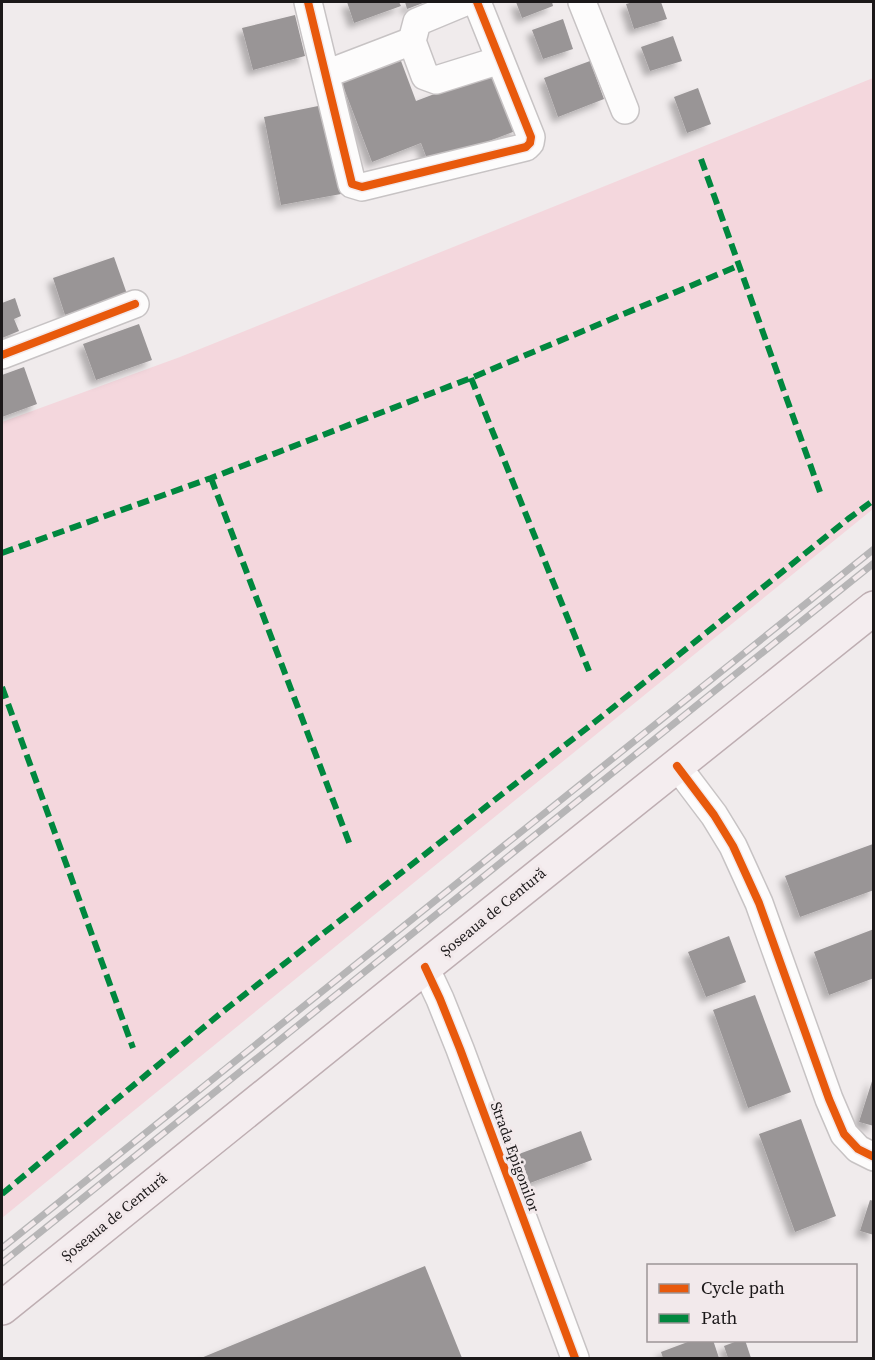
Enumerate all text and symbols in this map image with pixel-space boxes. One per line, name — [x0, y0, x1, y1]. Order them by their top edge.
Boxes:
street label: Șoseaua de Centură — [435, 862, 550, 961]
street label: Strada Epigonilor — [486, 1099, 545, 1216]
street label: Șoseaua de Centură — [56, 1167, 171, 1266]
legend — [647, 1264, 857, 1342]
text: Cycle path — [701, 1275, 785, 1300]
text: Path — [701, 1305, 738, 1330]

